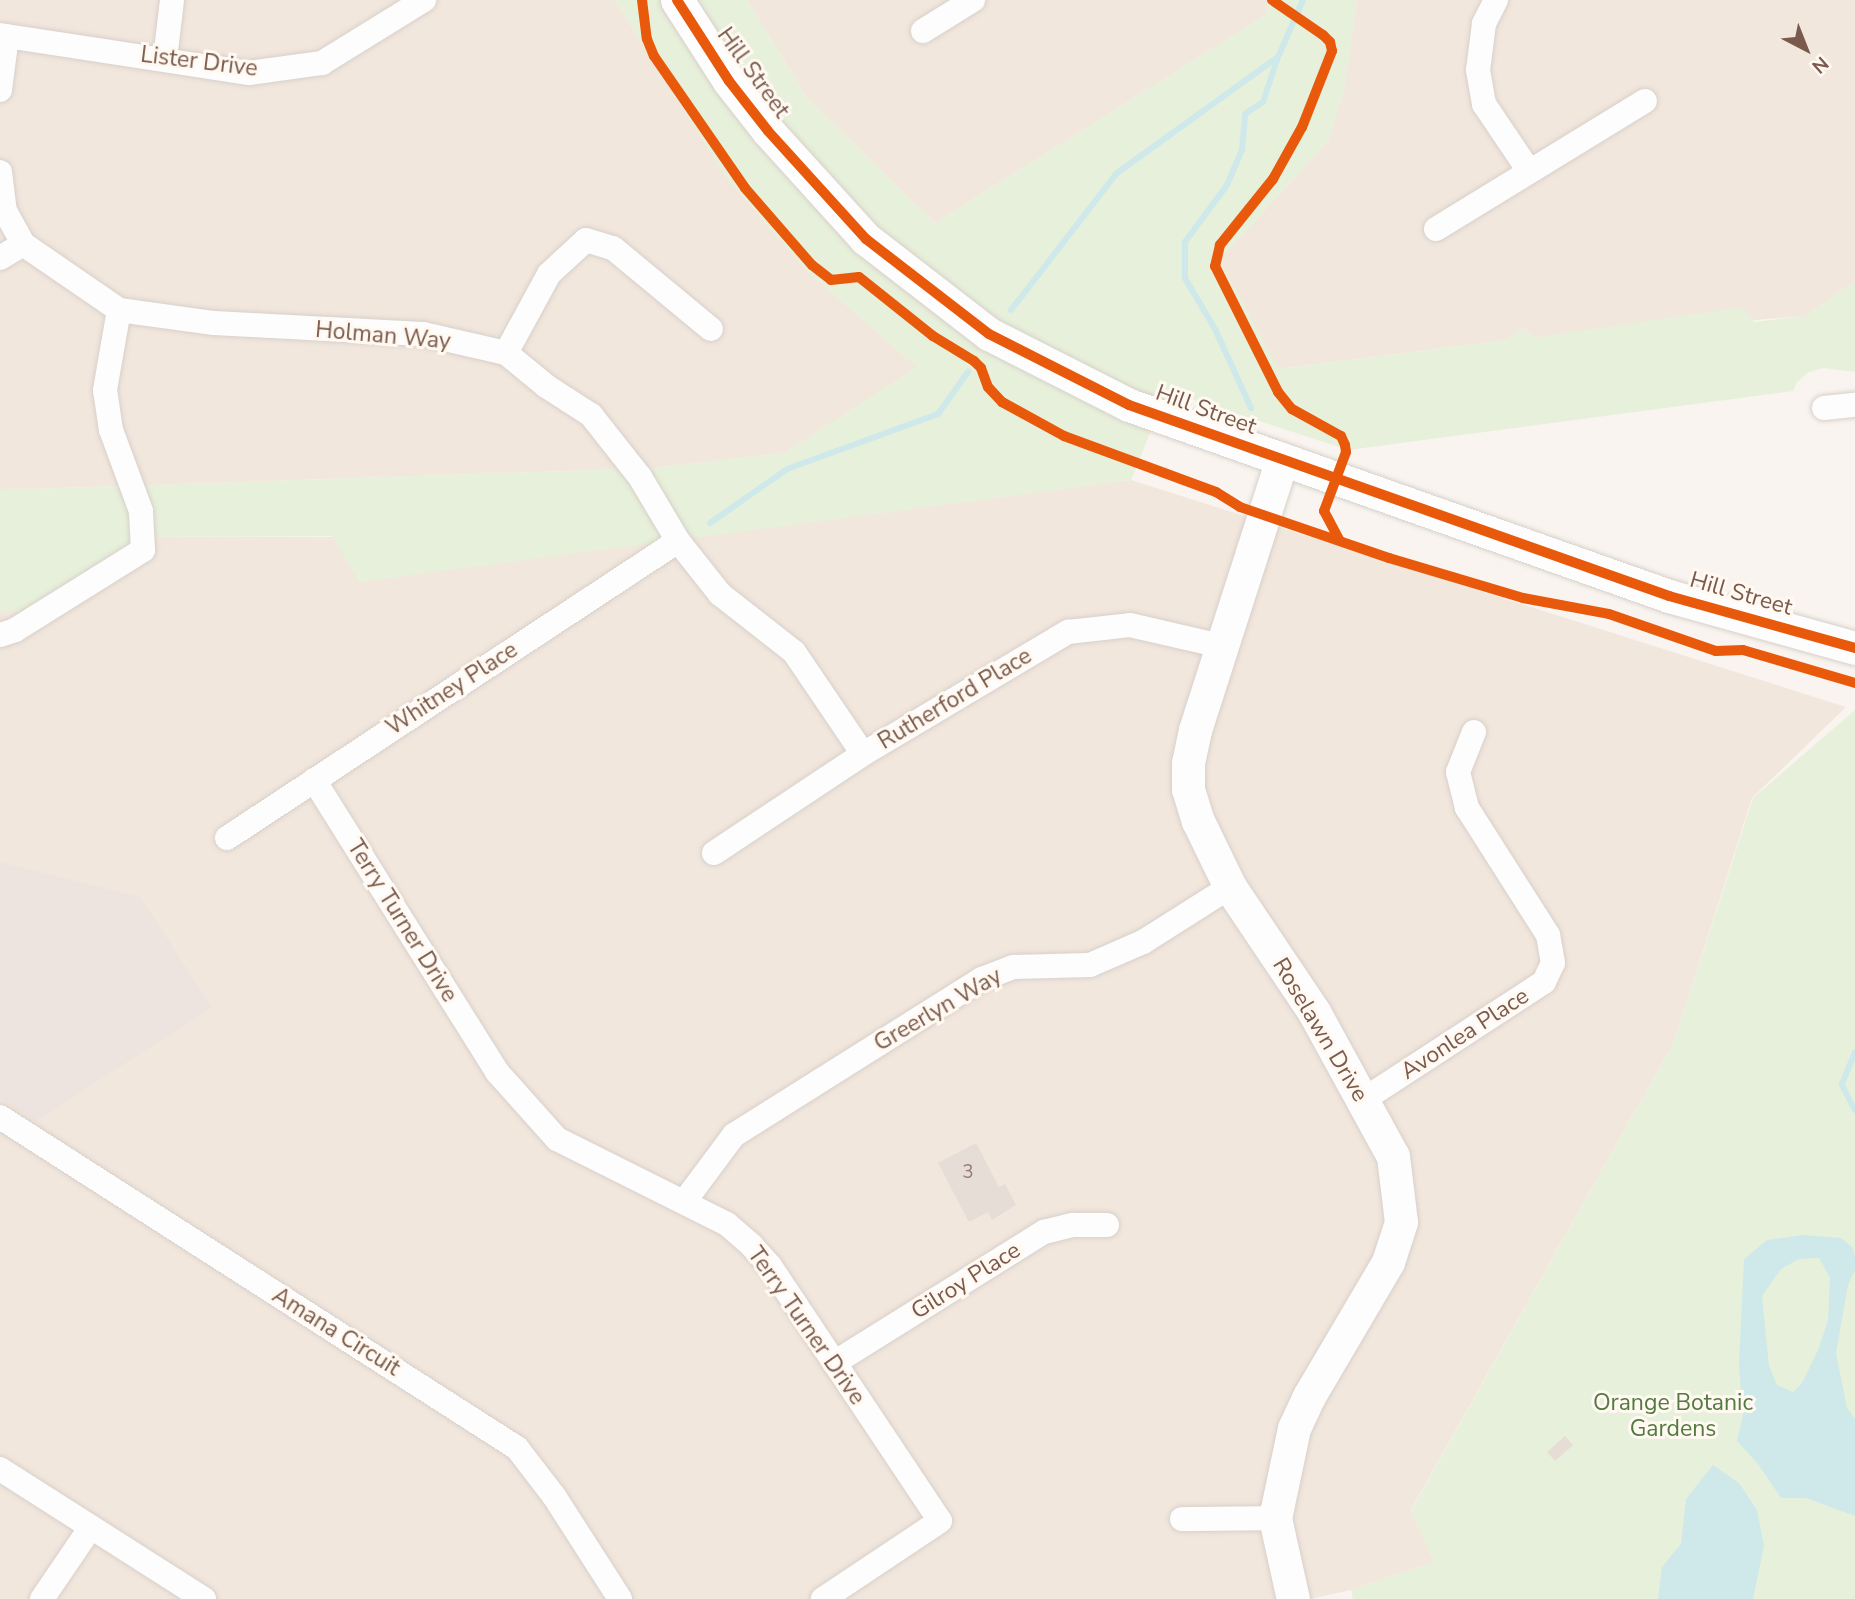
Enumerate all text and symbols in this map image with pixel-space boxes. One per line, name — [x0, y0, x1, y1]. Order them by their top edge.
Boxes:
north arrow — [1771, 14, 1841, 84]
street label: Hill Street — [711, 22, 795, 124]
street label: Lister Drive — [139, 41, 259, 83]
text: N — [1806, 50, 1834, 79]
street label: Holman Way — [314, 316, 452, 356]
street label: Hill Street — [1152, 379, 1260, 441]
street label: Hill Street — [1687, 566, 1795, 622]
street label: Whitney Place — [381, 636, 523, 742]
street label: Rutherford Place — [873, 642, 1037, 756]
street label: Terry Turner Drive — [341, 835, 463, 1007]
street label: Roselawn Drive — [1266, 953, 1374, 1107]
street label: Greerlyn Way — [869, 962, 1007, 1058]
street label: Avonlea Place — [1396, 982, 1534, 1086]
house number: 3 — [962, 1162, 974, 1184]
street label: Gilroy Place — [906, 1237, 1026, 1325]
street label: Terry Turner Drive — [741, 1242, 871, 1410]
street label: Amana Circuit — [267, 1282, 405, 1382]
park label: Orange Botanic Gardens — [1593, 1389, 1753, 1443]

